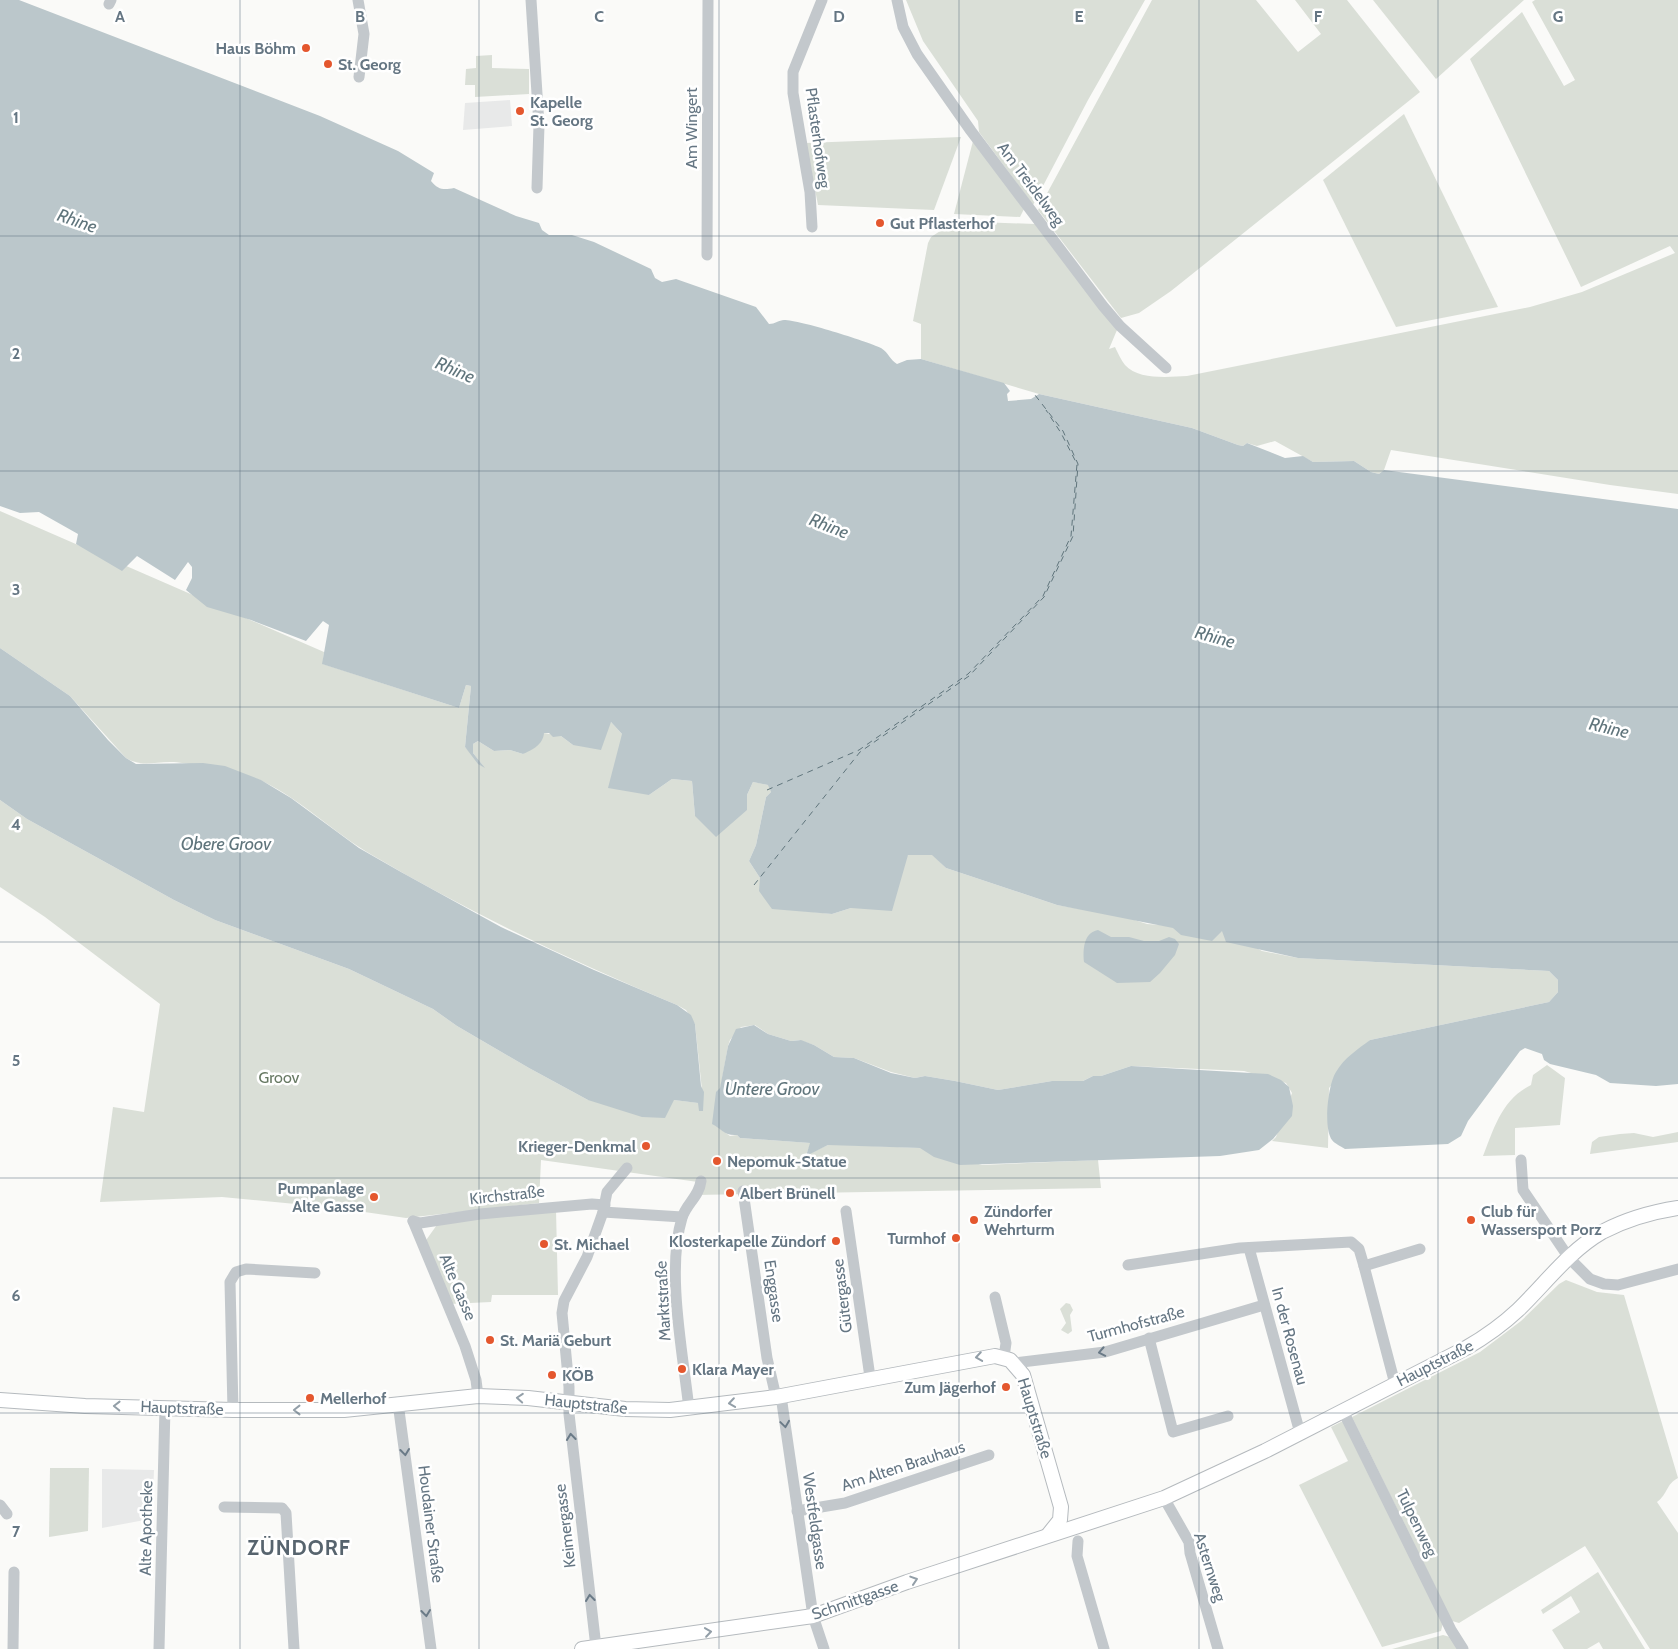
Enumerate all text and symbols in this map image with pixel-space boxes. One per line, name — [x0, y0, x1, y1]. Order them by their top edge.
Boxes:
text: A — [115, 7, 125, 26]
text: B — [355, 7, 365, 26]
text: C — [594, 7, 604, 26]
text: D — [833, 7, 845, 26]
text: E — [1074, 7, 1084, 26]
text: F — [1314, 7, 1323, 26]
text: G — [1553, 7, 1563, 26]
place label: Haus Böhm — [216, 39, 296, 58]
marker: Haus Böhm — [300, 42, 312, 54]
place label: St. Georg — [338, 55, 401, 74]
marker: St. Georg — [322, 58, 334, 70]
street label: Pflasterhofweg — [802, 86, 835, 191]
street label: Am Wingert — [682, 87, 701, 169]
place label: Kapelle St. Georg — [530, 93, 593, 130]
marker: Kapelle St. Georg — [514, 105, 526, 117]
text: 1 — [13, 108, 19, 127]
street label: Am Treidelweg — [993, 139, 1069, 230]
water label: Rhine — [54, 204, 100, 238]
place label: Gut Pflasterhof — [890, 214, 995, 233]
marker: Gut Pflasterhof — [874, 217, 886, 229]
text: 2 — [12, 344, 20, 363]
water label: Rhine — [432, 352, 478, 388]
water label: Rhine — [806, 508, 852, 544]
text: 3 — [12, 580, 20, 599]
water label: Rhine — [1193, 621, 1237, 653]
water label: Rhine — [1587, 713, 1631, 743]
text: 4 — [11, 815, 21, 834]
water label: Obere Groov — [181, 833, 272, 855]
text: 5 — [12, 1051, 20, 1070]
park label: Groov — [259, 1068, 300, 1087]
water label: Untere Groov — [725, 1078, 820, 1100]
place label: Krieger-Denkmal — [518, 1137, 636, 1156]
marker: Krieger-Denkmal — [640, 1140, 652, 1152]
place label: Nepomuk-Statue — [727, 1152, 847, 1171]
marker: Nepomuk-Statue — [711, 1155, 723, 1167]
place label: Pumpanlage Alte Gasse — [277, 1179, 364, 1216]
street label: Kirchstraße — [468, 1182, 546, 1208]
place label: Albert Brünell — [740, 1184, 835, 1203]
marker: Albert Brünell — [724, 1187, 736, 1199]
marker: Pumpanlage Alte Gasse — [368, 1191, 380, 1203]
place label: Zündorfer Wehrturm — [984, 1202, 1055, 1239]
place label: Club für Wassersport Porz — [1481, 1202, 1602, 1239]
marker: Zündorfer Wehrturm — [968, 1214, 980, 1226]
marker: Club für Wassersport Porz — [1465, 1214, 1477, 1226]
place label: Turmhof — [887, 1229, 947, 1248]
place label: Klosterkapelle Zündorf — [669, 1232, 827, 1251]
marker: Turmhof — [950, 1232, 962, 1244]
place label: St. Michael — [554, 1235, 629, 1254]
marker: Klosterkapelle Zündorf — [830, 1235, 842, 1247]
marker: St. Michael — [538, 1238, 550, 1250]
street label: Alte Gasse — [435, 1251, 481, 1323]
street label: Gütergasse — [828, 1258, 856, 1334]
street label: Enggasse — [760, 1259, 788, 1323]
street label: Marktstraße — [651, 1260, 675, 1342]
street label: In der Rosenau — [1268, 1285, 1312, 1387]
text: 6 — [12, 1286, 21, 1305]
street label: Turmhofstraße — [1086, 1302, 1186, 1346]
place label: St. Mariä Geburt — [500, 1331, 612, 1350]
marker: St. Mariä Geburt — [484, 1334, 496, 1346]
street label: Hauptstraße — [1394, 1336, 1476, 1390]
one-way arrow — [1098, 1346, 1107, 1356]
one-way arrow — [975, 1352, 984, 1362]
place label: Klara Mayer — [692, 1360, 774, 1379]
marker: Klara Mayer — [676, 1363, 688, 1375]
place label: KÖB — [562, 1366, 594, 1385]
marker: KÖB — [546, 1369, 558, 1381]
street label: Hauptstraße — [1014, 1375, 1056, 1461]
place label: Zum Jägerhof — [904, 1378, 997, 1397]
marker: Zum Jägerhof — [1000, 1381, 1012, 1393]
place label: Mellerhof — [320, 1389, 387, 1408]
street label: Hauptstraße — [544, 1390, 628, 1418]
marker: Mellerhof — [304, 1392, 316, 1404]
one-way arrow — [516, 1392, 524, 1403]
street label: Hauptstraße — [140, 1397, 224, 1419]
one-way arrow — [728, 1397, 736, 1408]
one-way arrow — [113, 1401, 121, 1411]
one-way arrow — [293, 1405, 301, 1415]
one-way arrow — [779, 1419, 789, 1428]
one-way arrow — [566, 1433, 577, 1441]
street label: Am Alten Brauhaus — [839, 1437, 968, 1495]
one-way arrow — [399, 1448, 410, 1456]
street label: Houdainer Straße — [414, 1464, 448, 1584]
street label: Westfeldgasse — [799, 1471, 831, 1571]
street label: Alte Apotheke — [136, 1480, 156, 1576]
street label: Keimergasse — [550, 1483, 580, 1569]
street label: Tulpenweg — [1392, 1486, 1442, 1561]
text: 7 — [12, 1522, 21, 1541]
street label: Asternweg — [1190, 1530, 1230, 1605]
district label: ZÜNDORF — [247, 1535, 351, 1560]
one-way arrow — [909, 1575, 918, 1585]
street label: Schmittgasse — [809, 1576, 901, 1624]
one-way arrow — [585, 1594, 596, 1602]
one-way arrow — [420, 1609, 431, 1617]
one-way arrow — [704, 1627, 712, 1637]

